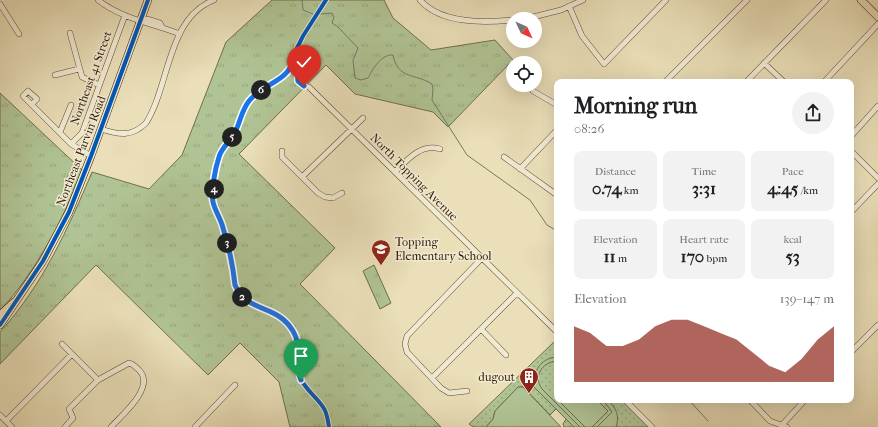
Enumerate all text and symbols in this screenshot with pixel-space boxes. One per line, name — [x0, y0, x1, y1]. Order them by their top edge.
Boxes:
north arrow — [506, 12, 542, 48]
map controls — [506, 12, 542, 92]
street label: Northeast 41 Street — [67, 28, 115, 127]
pin — [287, 45, 321, 86]
icon: check — [293, 51, 315, 73]
button: locate — [506, 56, 542, 92]
pin: 6 — [251, 80, 271, 100]
text: 6 — [258, 83, 264, 96]
button: share — [792, 92, 834, 134]
street label: Northeast Parvin Road — [53, 93, 109, 208]
text: Morning run — [574, 93, 697, 119]
text: 08:26 — [574, 121, 605, 136]
pin: 5 — [222, 127, 242, 147]
text: 5 — [230, 130, 234, 143]
street label: North Topping Avenue — [367, 130, 461, 224]
text: Distance — [595, 165, 636, 178]
text: Time — [691, 165, 716, 178]
text: Pace — [782, 165, 804, 178]
text: 0.74 — [592, 178, 621, 198]
text: 3:31 — [692, 178, 716, 198]
text: 4:45 — [767, 178, 798, 198]
pin: 4 — [204, 179, 224, 199]
text: 4 — [211, 182, 217, 195]
text: km — [621, 184, 639, 197]
text: /km — [798, 184, 818, 197]
pin: 3 — [217, 233, 237, 253]
text: Elevation — [593, 233, 638, 246]
text: Heart rate — [679, 233, 729, 246]
text: kcal — [783, 233, 802, 246]
place label: Topping Elementary School — [395, 235, 492, 263]
text: 3 — [225, 236, 229, 249]
school or university icon: Topping Elementary School — [370, 238, 392, 266]
text: 11 — [604, 246, 616, 266]
text: 170 — [681, 246, 704, 266]
text: 53 — [785, 246, 800, 266]
text: m — [616, 252, 627, 265]
text: bpm — [704, 252, 727, 265]
pin: 2 — [232, 287, 252, 307]
text: 2 — [239, 290, 245, 303]
text: Elevation — [574, 291, 627, 306]
text: 139–147 m — [780, 291, 834, 306]
pin — [284, 339, 318, 380]
icon: arrive — [290, 345, 312, 367]
building icon: dugout — [518, 366, 540, 394]
place label: dugout — [478, 370, 516, 384]

